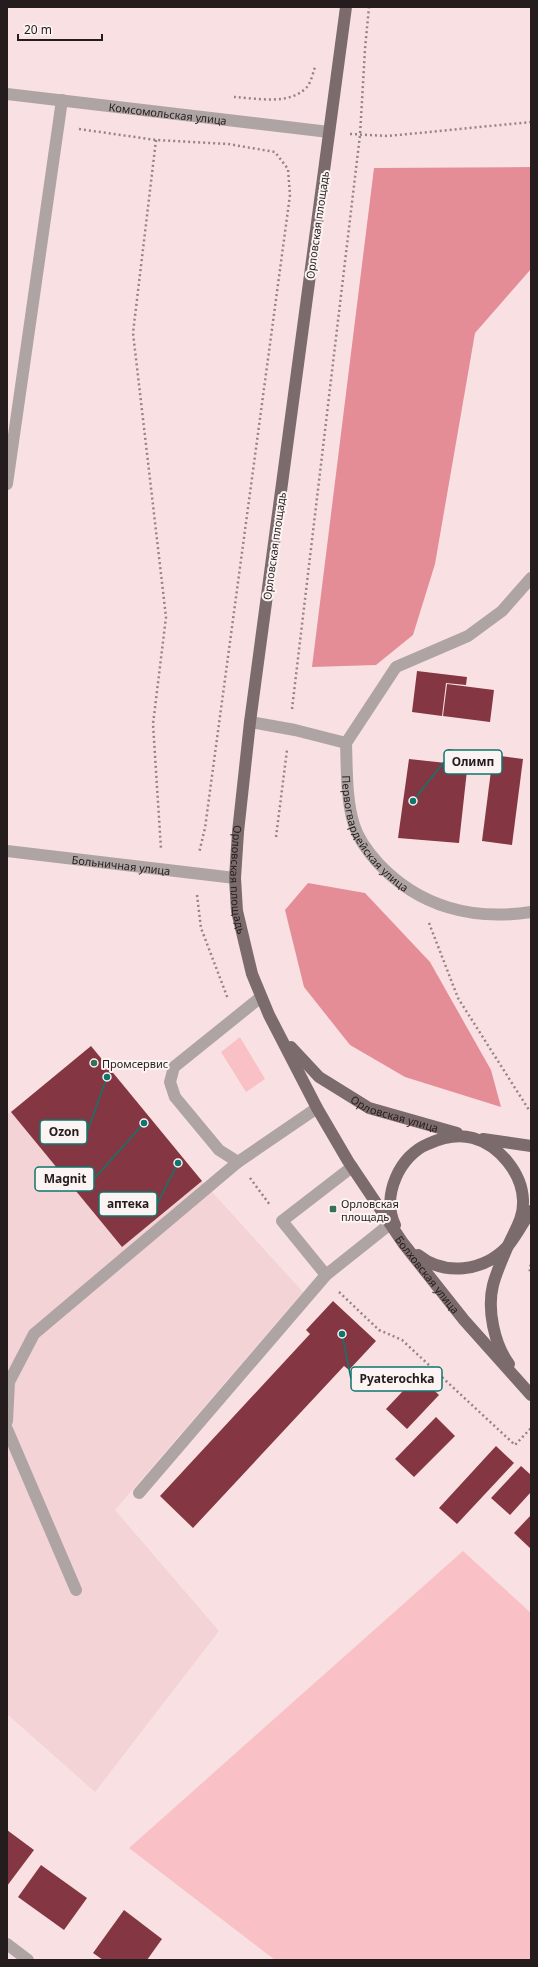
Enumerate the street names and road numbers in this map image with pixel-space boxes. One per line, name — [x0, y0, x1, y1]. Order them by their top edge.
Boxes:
street label: Комсомольская улица — [108, 99, 228, 127]
street label: Орловская площадь — [302, 170, 332, 280]
street label: Орловская площадь — [259, 491, 289, 601]
street label: Первогвардейская улица — [339, 775, 412, 895]
street label: Орловская площадь — [227, 825, 250, 935]
street label: Больничная улица — [71, 851, 171, 878]
street label: Орловская улица — [348, 1091, 440, 1135]
street label: Болховская улица — [392, 1232, 463, 1316]

